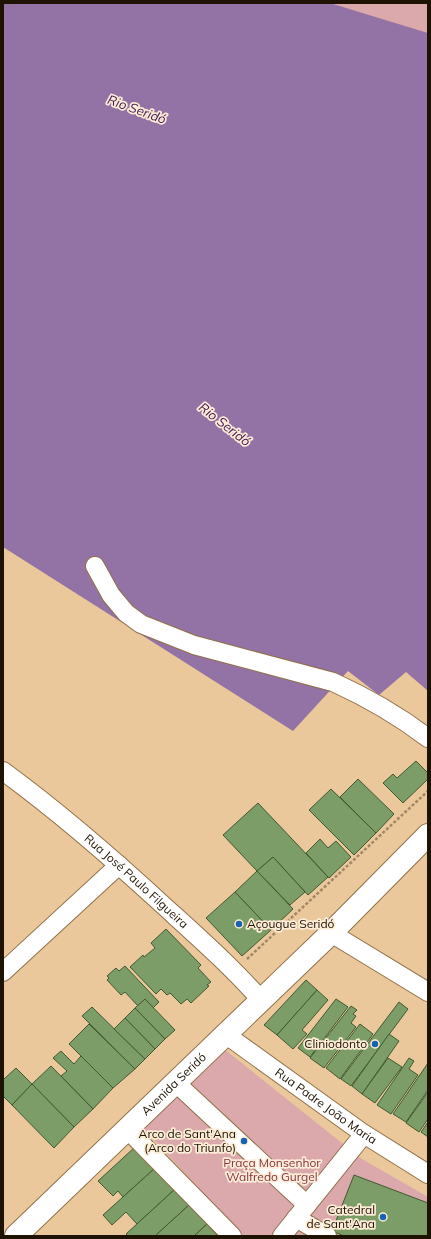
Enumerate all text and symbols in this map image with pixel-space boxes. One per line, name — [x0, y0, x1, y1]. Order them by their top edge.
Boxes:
water label: Rio Seridó — [106, 91, 168, 127]
water label: Rio Seridó — [196, 399, 254, 449]
street label: Rua José Paulo Filgueira — [82, 831, 192, 931]
place label: Açougue Seridó — [247, 916, 335, 931]
marker: Açougue Seridó — [234, 919, 244, 929]
place label: Cliniodonto — [304, 1036, 367, 1051]
marker: Cliniodonto — [370, 1039, 380, 1049]
street label: Avenida Seridó — [138, 1049, 209, 1118]
street label: Rua Padre João Maria — [272, 1064, 380, 1147]
place label: Arco de Sant'Ana (Arco do Triunfo) — [139, 1126, 236, 1155]
marker: Arco de Sant'Ana (Arco do Triunfo) — [239, 1136, 249, 1146]
park label: Praça Monsenhor Walfredo Gurgel — [223, 1155, 321, 1184]
place label: Catedral de Sant'Ana — [307, 1202, 375, 1231]
marker: Catedral de Sant'Ana — [378, 1212, 388, 1222]

